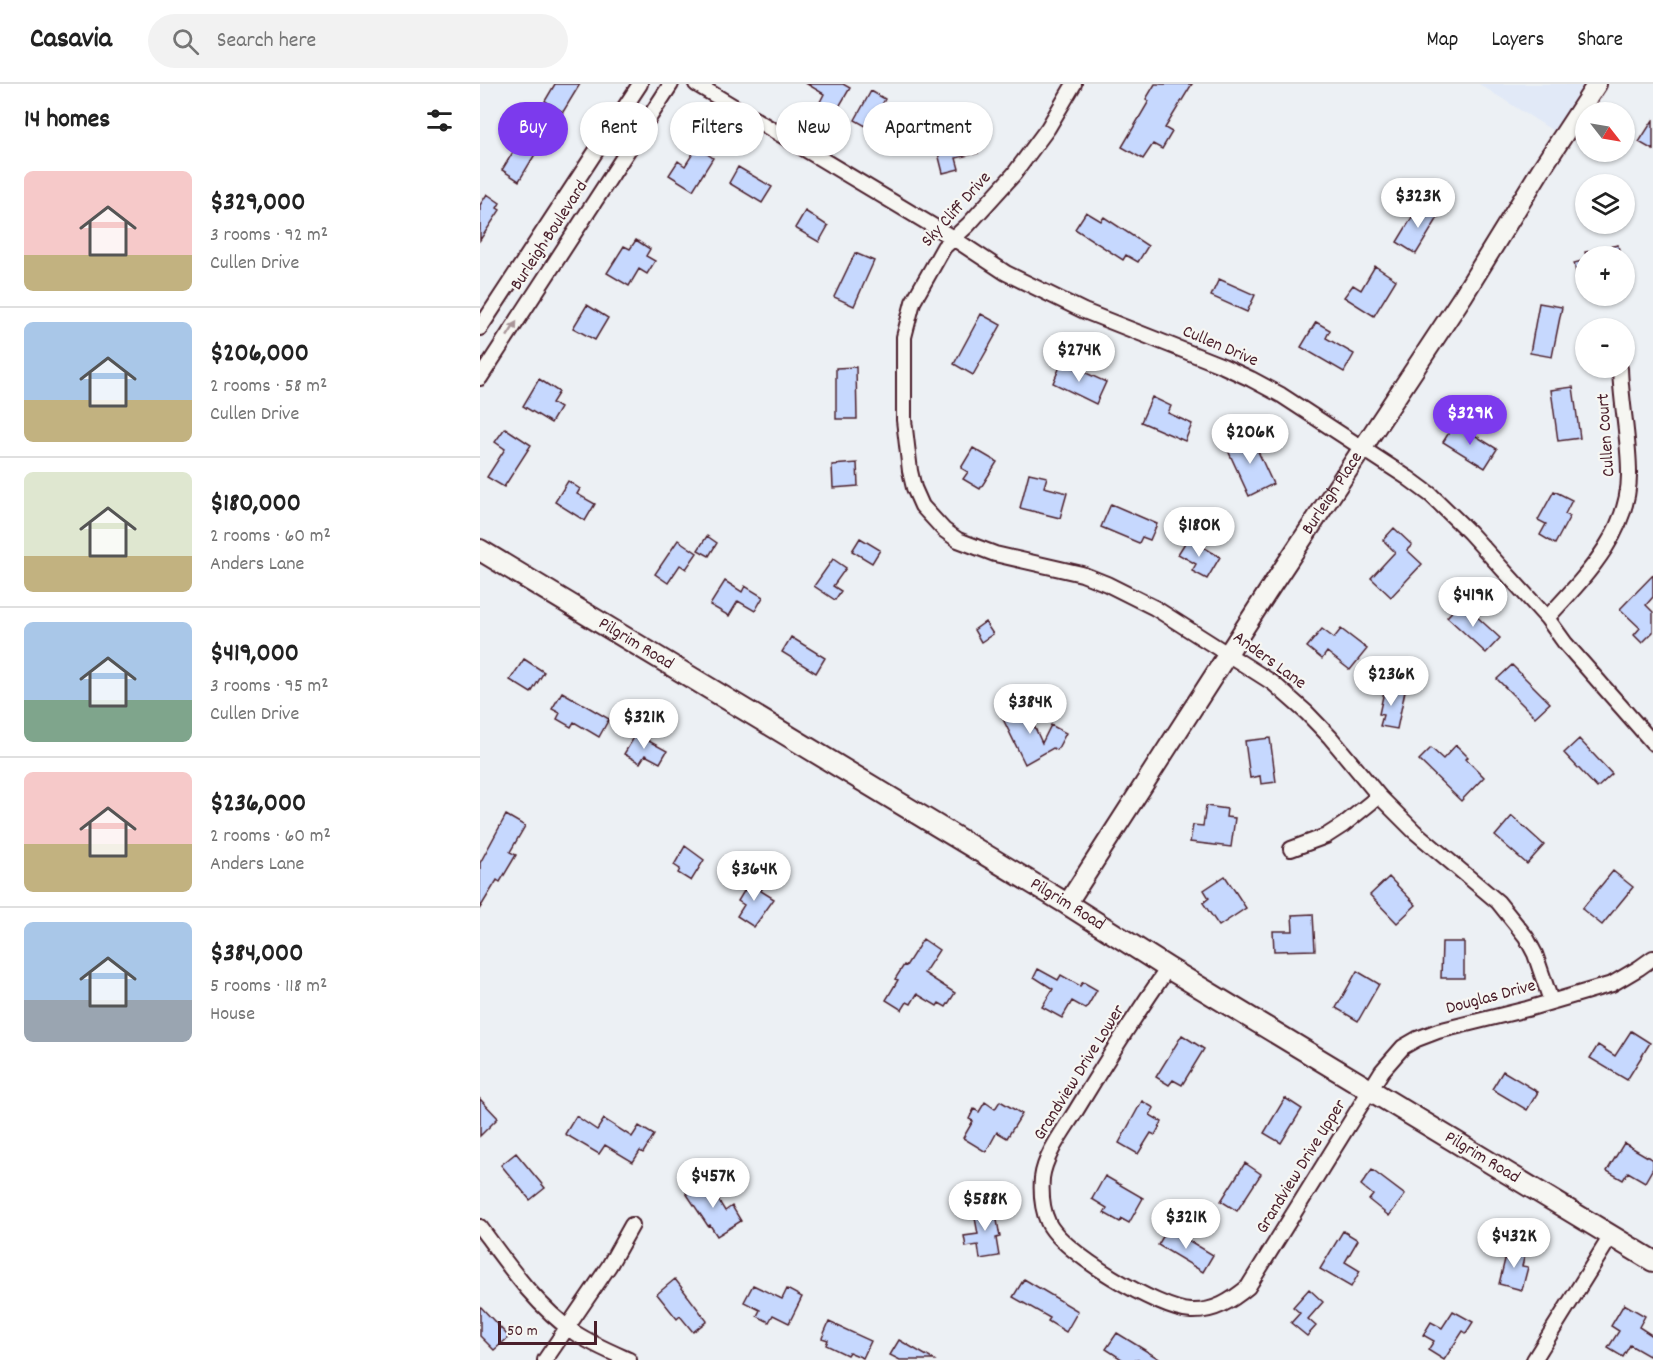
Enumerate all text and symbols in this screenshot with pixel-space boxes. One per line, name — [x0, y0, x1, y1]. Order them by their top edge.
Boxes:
search box — [148, 14, 568, 68]
text: Casavia — [30, 21, 112, 61]
icon: search — [169, 25, 202, 58]
text: Search here — [217, 26, 316, 57]
text: Map — [1427, 26, 1458, 56]
text: Layers — [1491, 26, 1544, 56]
text: Share — [1577, 26, 1623, 56]
text: 14 homes — [24, 102, 110, 139]
chip: Buy — [498, 102, 568, 156]
chip: Rent — [580, 102, 658, 156]
chip: Filters — [670, 102, 764, 156]
chip: New — [776, 102, 851, 156]
chip: Apartment — [863, 102, 993, 156]
north arrow — [1575, 102, 1635, 162]
map controls — [1575, 102, 1635, 378]
icon: filters — [423, 104, 456, 137]
street label: Sky Cliff Drive — [916, 167, 998, 253]
button: layers — [1575, 174, 1635, 234]
street label: Burleigh Boulevard — [505, 176, 595, 296]
pin: $323K — [1376, 178, 1460, 229]
text: $323K — [1395, 183, 1441, 211]
text: $329,000 — [210, 185, 305, 222]
icon: home — [72, 195, 144, 267]
text: 3 rooms · 92 m² — [210, 222, 328, 250]
button: + — [1575, 246, 1635, 306]
text: Cullen Drive — [210, 250, 299, 278]
button: − — [1575, 318, 1635, 378]
street label: Cullen Drive — [1178, 320, 1262, 374]
one-way arrow — [506, 321, 517, 337]
pin: $274K — [1037, 332, 1121, 383]
text: $206,000 — [210, 336, 309, 373]
text: $274K — [1057, 337, 1101, 365]
icon: home — [72, 346, 144, 418]
text: 2 rooms · 58 m² — [210, 373, 327, 401]
street label: Cullen Court — [1592, 392, 1622, 478]
pin: $329K — [1428, 395, 1512, 446]
text: $329K — [1447, 400, 1493, 428]
text: Cullen Drive — [210, 401, 299, 429]
pin: $206K — [1208, 414, 1292, 465]
text: $206K — [1226, 419, 1274, 447]
street label: Burleigh Place — [1296, 447, 1369, 540]
text: $180,000 — [210, 486, 301, 523]
icon: home — [72, 496, 144, 568]
pin: $180K — [1157, 507, 1241, 558]
text: $180K — [1178, 512, 1220, 540]
text: 2 rooms · 60 m² — [210, 523, 331, 551]
text: Anders Lane — [210, 551, 304, 579]
pin: $419K — [1431, 577, 1515, 628]
text: $419K — [1452, 582, 1494, 610]
street label: Pilgrim Road — [593, 612, 678, 676]
street label: Anders Lane — [1227, 626, 1311, 696]
text: $419,000 — [210, 636, 299, 673]
icon: home — [72, 646, 144, 718]
pin: $236K — [1349, 656, 1433, 707]
text: $236K — [1368, 661, 1414, 689]
text: 3 rooms · 95 m² — [210, 673, 329, 701]
pin: $384K — [988, 684, 1072, 735]
text: $384K — [1008, 689, 1052, 717]
pin: $321K — [602, 699, 686, 750]
text: Cullen Drive — [210, 701, 299, 729]
text: $321K — [623, 704, 665, 732]
text: $236,000 — [210, 786, 306, 823]
icon: home — [72, 796, 144, 868]
text: 2 rooms · 60 m² — [210, 823, 331, 851]
text: Anders Lane — [210, 851, 304, 879]
pin: $364K — [712, 851, 796, 902]
text: $364K — [731, 856, 777, 884]
street label: Pilgrim Road — [1025, 872, 1110, 937]
text: $384,000 — [210, 936, 303, 973]
icon: home — [72, 946, 144, 1018]
text: 5 rooms · 118 m² — [210, 973, 327, 1001]
street label: Douglas Drive — [1443, 974, 1539, 1022]
street label: Grandview Drive Lower — [1028, 1000, 1132, 1146]
text: House — [210, 1001, 255, 1029]
street label: Grandview Drive Upper — [1251, 1095, 1354, 1239]
street label: Pilgrim Road — [1440, 1125, 1524, 1190]
pin: $457K — [671, 1158, 755, 1209]
text: $457K — [691, 1163, 735, 1191]
pin: $588K — [943, 1181, 1027, 1232]
text: $588K — [963, 1186, 1007, 1214]
pin: $321K — [1144, 1199, 1228, 1250]
text: $321K — [1165, 1204, 1207, 1232]
pin: $432K — [1472, 1218, 1556, 1269]
text: $432K — [1491, 1223, 1537, 1251]
scale bar — [498, 1318, 597, 1346]
text: 50 m — [507, 1320, 538, 1343]

